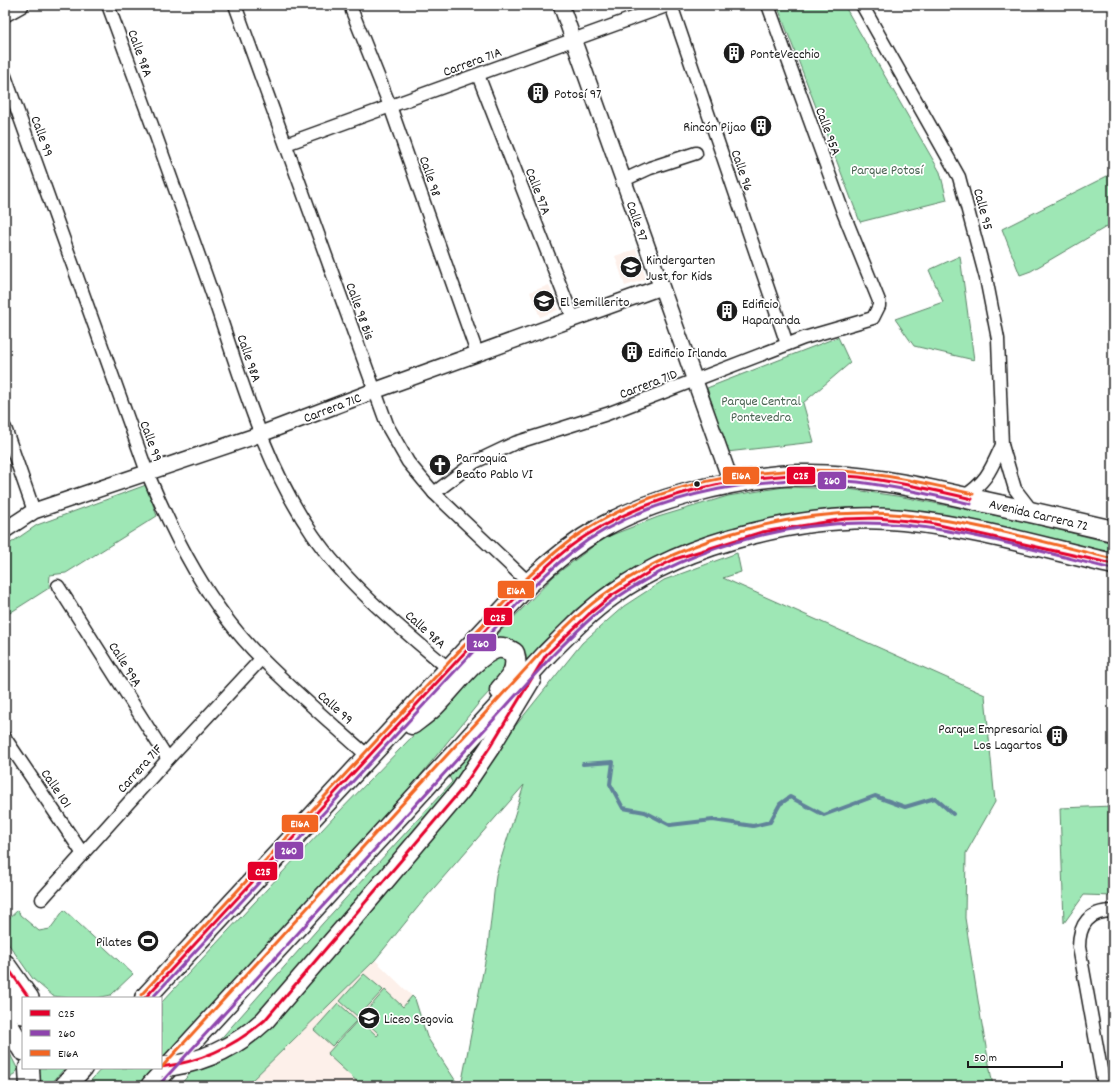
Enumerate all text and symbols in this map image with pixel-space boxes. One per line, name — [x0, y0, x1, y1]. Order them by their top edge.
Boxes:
street label: Calle 98A — [121, 27, 157, 81]
building icon: PonteVecchio — [721, 40, 747, 66]
street label: Carrera 71A — [441, 43, 505, 83]
place label: PonteVecchio — [750, 45, 820, 65]
building icon: Potosí 97 — [525, 80, 551, 106]
place label: Potosí 97 — [554, 85, 601, 105]
street label: Calle 95A — [809, 105, 845, 159]
street label: Calle 99 — [24, 113, 58, 160]
building icon: Rincón Pijao — [748, 113, 774, 139]
place label: Rincón Pijao — [683, 118, 746, 138]
street label: Calle 96 — [725, 147, 758, 194]
street label: Calle 98 — [413, 154, 445, 200]
park label: Parque Potosí — [851, 161, 925, 181]
street label: Calle 97A — [519, 165, 555, 218]
street label: Calle 95 — [967, 186, 997, 233]
street label: Calle 97 — [620, 199, 652, 244]
place label: Kindergarten Just for Kids — [646, 251, 715, 287]
school or university icon: Kindergarten Just for Kids — [618, 254, 644, 280]
street label: Calle 98 Bis — [339, 280, 379, 343]
school or university icon: El Semillerito — [531, 288, 557, 314]
place label: El Semillerito — [560, 293, 629, 313]
place label: Edificio Haparanda — [742, 295, 801, 331]
building icon: Edificio Haparanda — [714, 298, 740, 324]
street label: Calle 98A — [231, 332, 266, 385]
building icon: Edificio Irlanda — [619, 339, 645, 365]
place label: Edificio Irlanda — [648, 344, 727, 364]
street label: Carrera 71D — [617, 365, 681, 405]
street label: Carrera 71C — [301, 389, 365, 429]
park label: Parque Central Pontevedra — [721, 392, 801, 428]
street label: Calle 99 — [133, 418, 167, 465]
place label: Parroquia Beato Pablo VI — [456, 449, 533, 485]
church icon: Parroquia Beato Pablo VI — [427, 452, 453, 478]
line badge: E16A — [722, 466, 760, 485]
line badge: C25 — [786, 466, 816, 485]
text: E16A — [732, 469, 750, 485]
text: C25 — [793, 469, 809, 485]
line badge: 260 — [817, 471, 847, 490]
text: 260 — [824, 474, 840, 490]
unlabelled marker — [692, 479, 702, 489]
street label: Avenida Carrera 72 — [987, 495, 1090, 537]
line badge: E16A — [497, 580, 535, 599]
text: E16A — [507, 584, 525, 600]
street label: Calle 98A — [400, 607, 450, 655]
line badge: C25 — [483, 607, 513, 626]
text: C25 — [490, 611, 506, 627]
line badge: 260 — [466, 633, 497, 652]
text: 260 — [473, 637, 489, 653]
street label: Calle 99A — [103, 639, 146, 692]
street label: Calle 99 — [312, 687, 357, 730]
place label: Parque Empresarial Los Lagartos — [938, 720, 1043, 756]
building icon: Parque Empresarial Los Lagartos — [1044, 723, 1070, 749]
street label: Carrera 71F — [113, 740, 168, 798]
street label: Calle 101 — [35, 766, 76, 813]
line badge: E16A — [281, 814, 319, 833]
text: E16A — [291, 817, 309, 833]
line badge: 260 — [274, 841, 304, 860]
text: 260 — [281, 844, 297, 860]
line badge: C25 — [247, 861, 278, 881]
text: C25 — [255, 865, 271, 881]
sports icon: Pilates — [135, 928, 161, 954]
place label: Pilates — [96, 933, 132, 953]
legend — [22, 997, 162, 1069]
school or university icon: Liceo Segovia — [356, 1005, 382, 1031]
text: C25 — [58, 1006, 75, 1023]
place label: Liceo Segovia — [384, 1010, 454, 1030]
text: 260 — [58, 1026, 76, 1043]
scale bar — [968, 1043, 1062, 1069]
text: E16A — [58, 1046, 79, 1063]
text: 50 m — [974, 1050, 997, 1067]

